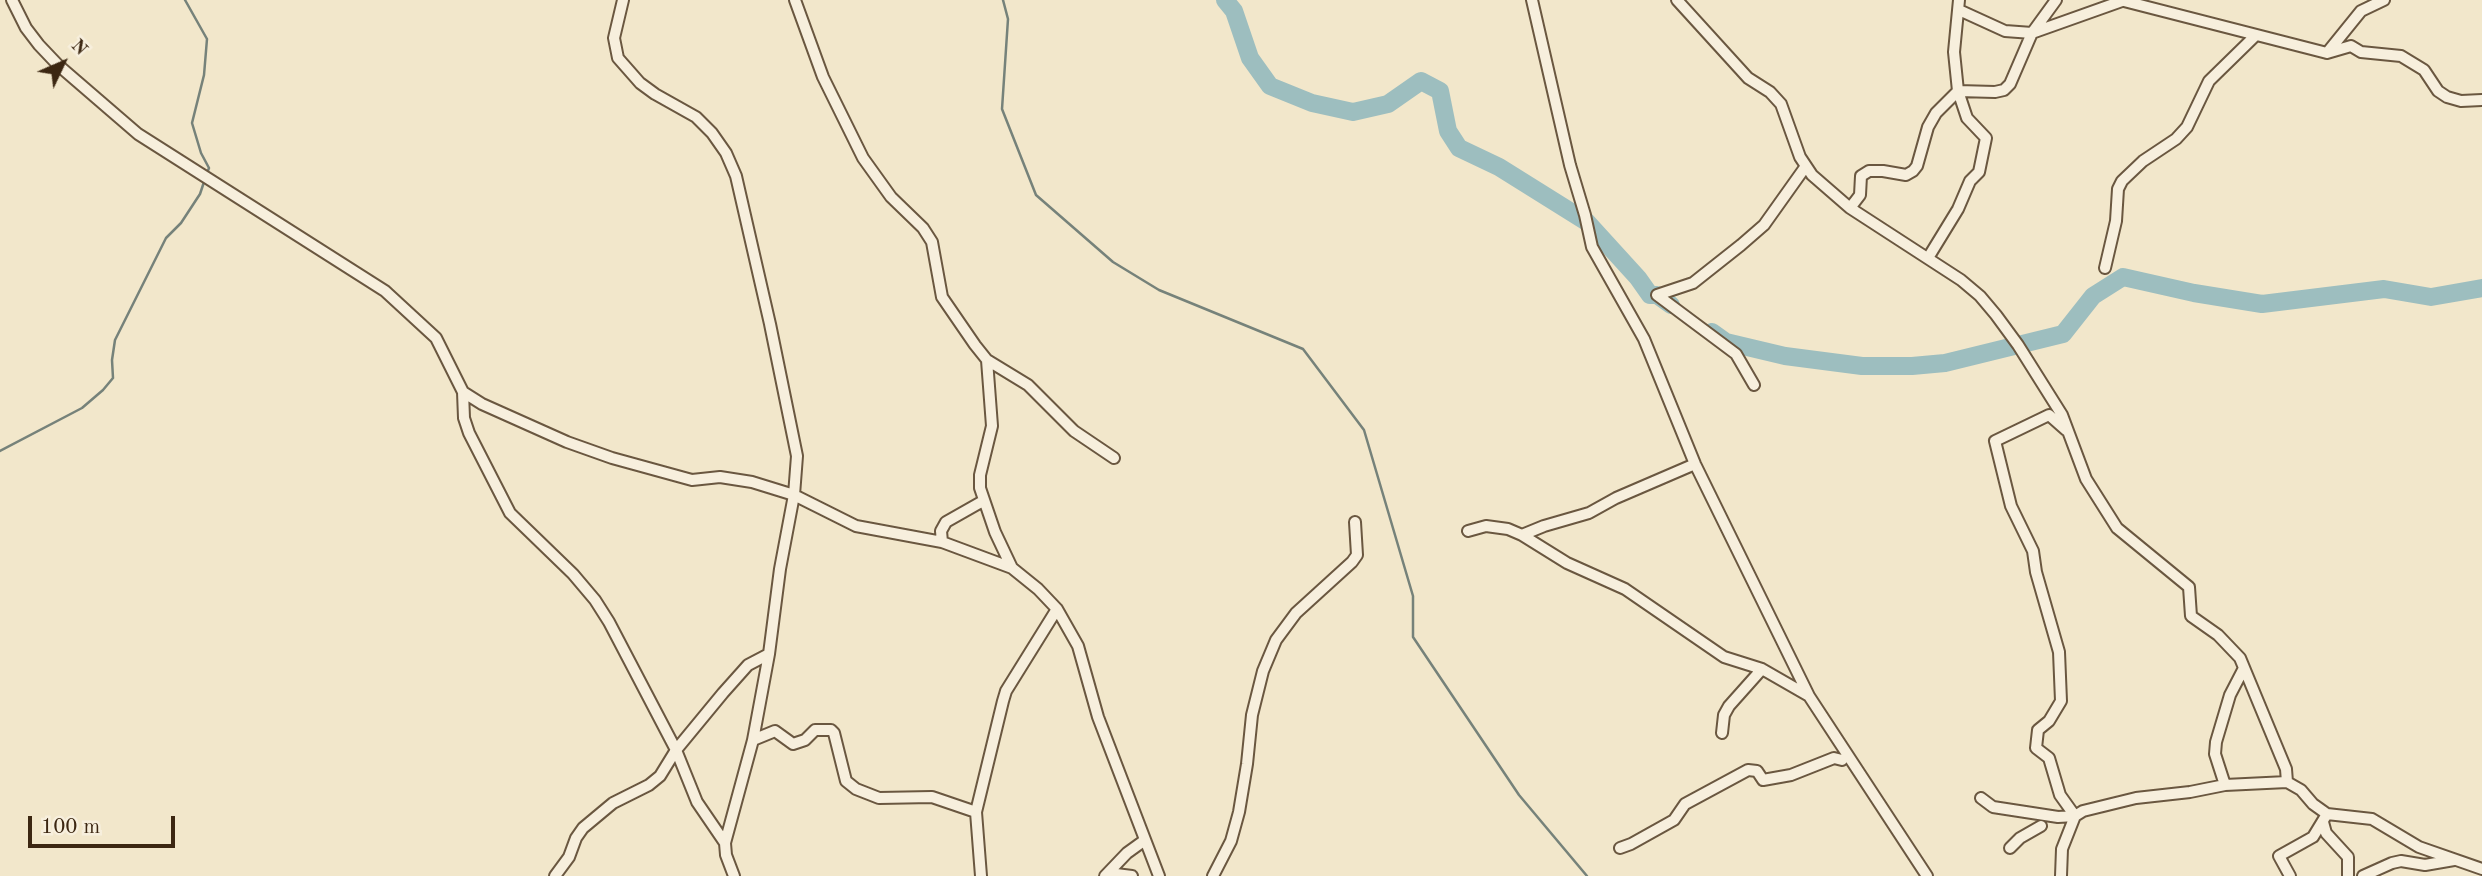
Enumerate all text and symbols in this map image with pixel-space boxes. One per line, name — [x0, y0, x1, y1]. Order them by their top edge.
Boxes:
north arrow — [28, 28, 98, 98]
text: N — [67, 36, 90, 60]
scale bar — [32, 802, 178, 846]
text: 100 m — [41, 817, 100, 838]

